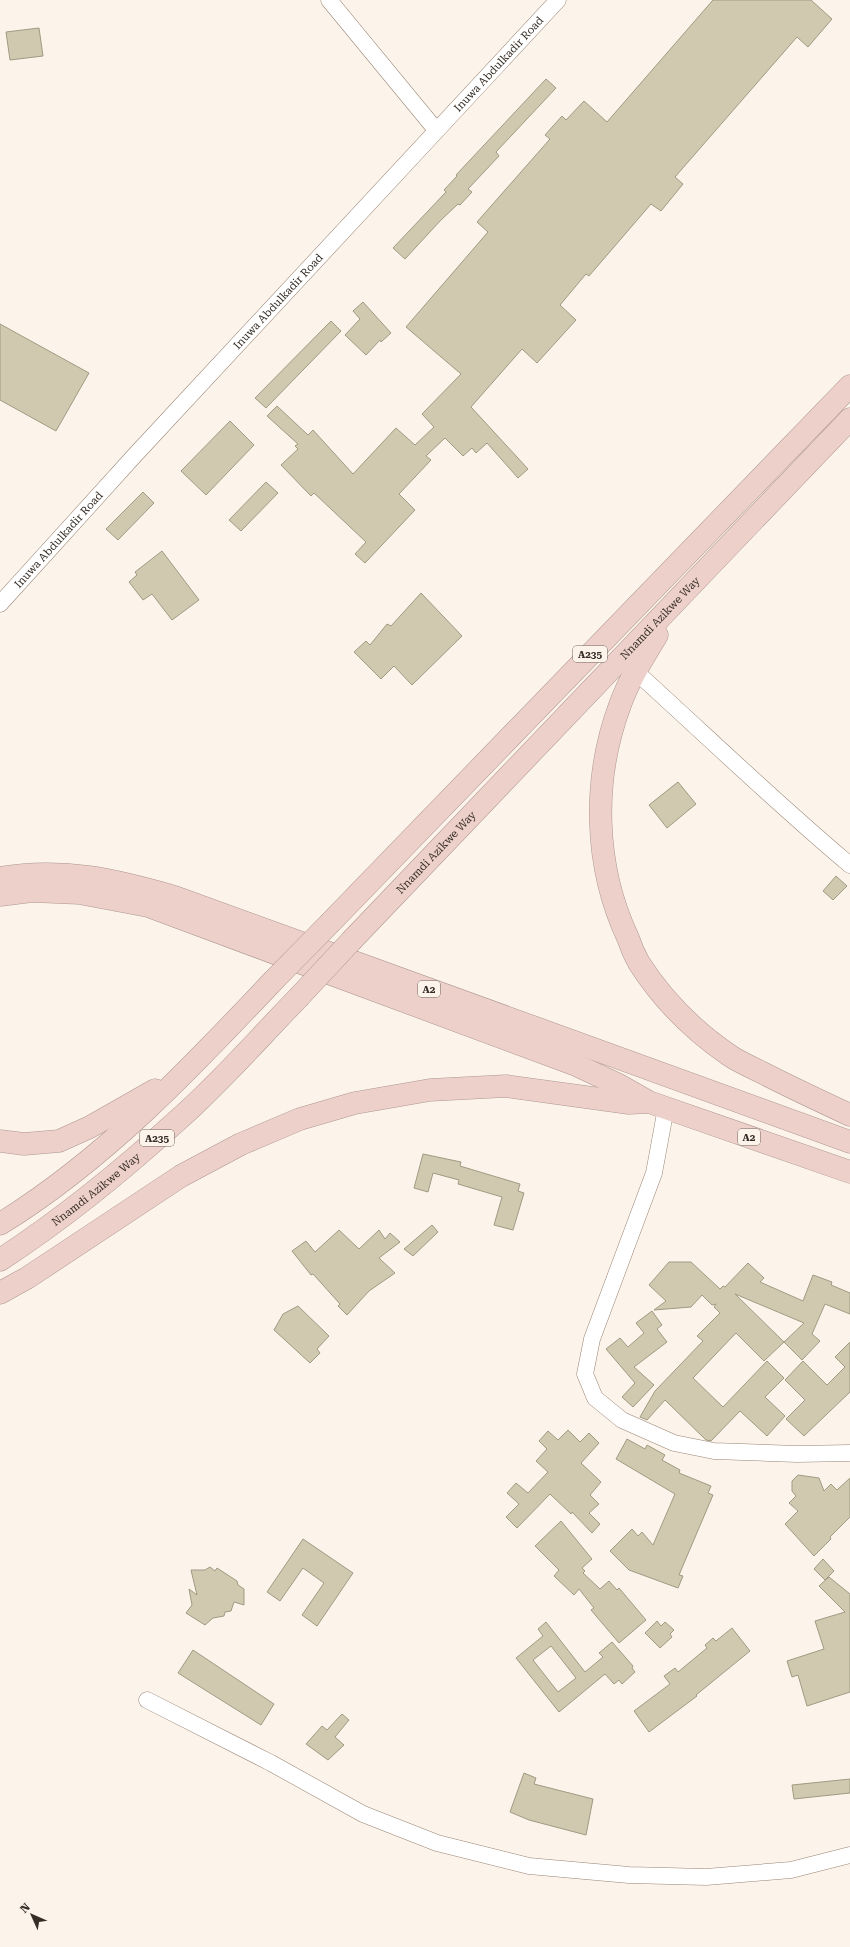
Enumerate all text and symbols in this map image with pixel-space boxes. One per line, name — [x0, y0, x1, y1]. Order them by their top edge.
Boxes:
street label: Inuwa Abdulkadir Road — [451, 14, 546, 115]
street label: Inuwa Abdulkadir Road — [231, 251, 326, 352]
street label: Inuwa Abdulkadir Road — [12, 489, 106, 591]
street label: Nnamdi Azikwe Way — [618, 574, 703, 662]
road number: A235 — [573, 646, 607, 662]
street label: Nnamdi Azikwe Way — [394, 808, 479, 897]
road number: A2 — [418, 981, 440, 997]
road number: A2 — [738, 1129, 760, 1145]
road number: A235 — [140, 1130, 174, 1146]
street label: Nnamdi Azikwe Way — [49, 1150, 143, 1229]
north arrow — [12, 1895, 52, 1935]
text: N — [18, 1900, 33, 1916]

